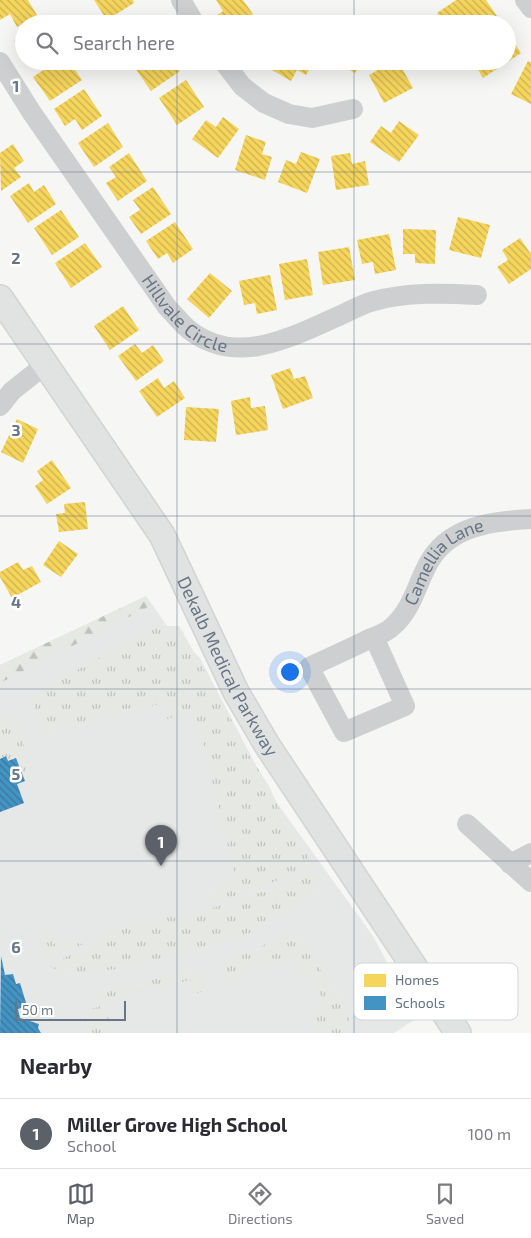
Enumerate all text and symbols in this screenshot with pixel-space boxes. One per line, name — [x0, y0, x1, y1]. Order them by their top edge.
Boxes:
search box — [15, 15, 516, 70]
icon: search — [33, 29, 61, 57]
text: Search here — [73, 31, 175, 54]
text: 1 — [13, 76, 19, 95]
text: 2 — [11, 248, 21, 267]
street label: Hillvale Circle — [138, 270, 230, 357]
text: 3 — [11, 420, 21, 439]
street label: Camellia Lane — [399, 513, 486, 609]
street label: Dekalb Medical Parkway — [173, 573, 284, 761]
text: 4 — [11, 592, 21, 611]
your location — [277, 659, 303, 685]
text: 5 — [12, 764, 21, 783]
pin: 1 — [145, 825, 177, 866]
text: 6 — [11, 937, 21, 956]
legend — [354, 963, 518, 1020]
text: Homes — [395, 971, 439, 988]
text: Schools — [395, 994, 445, 1011]
scale bar — [15, 998, 126, 1021]
text: 50 m — [22, 1001, 53, 1018]
text: Nearby — [20, 1053, 92, 1078]
text: Miller Grove High School — [67, 1113, 287, 1136]
text: 1 — [33, 1124, 39, 1143]
text: 100 m — [468, 1124, 511, 1143]
text: School — [67, 1136, 116, 1155]
tab: Map — [67, 1180, 95, 1227]
tab: Directions — [228, 1180, 293, 1227]
tab: Saved — [426, 1180, 464, 1227]

